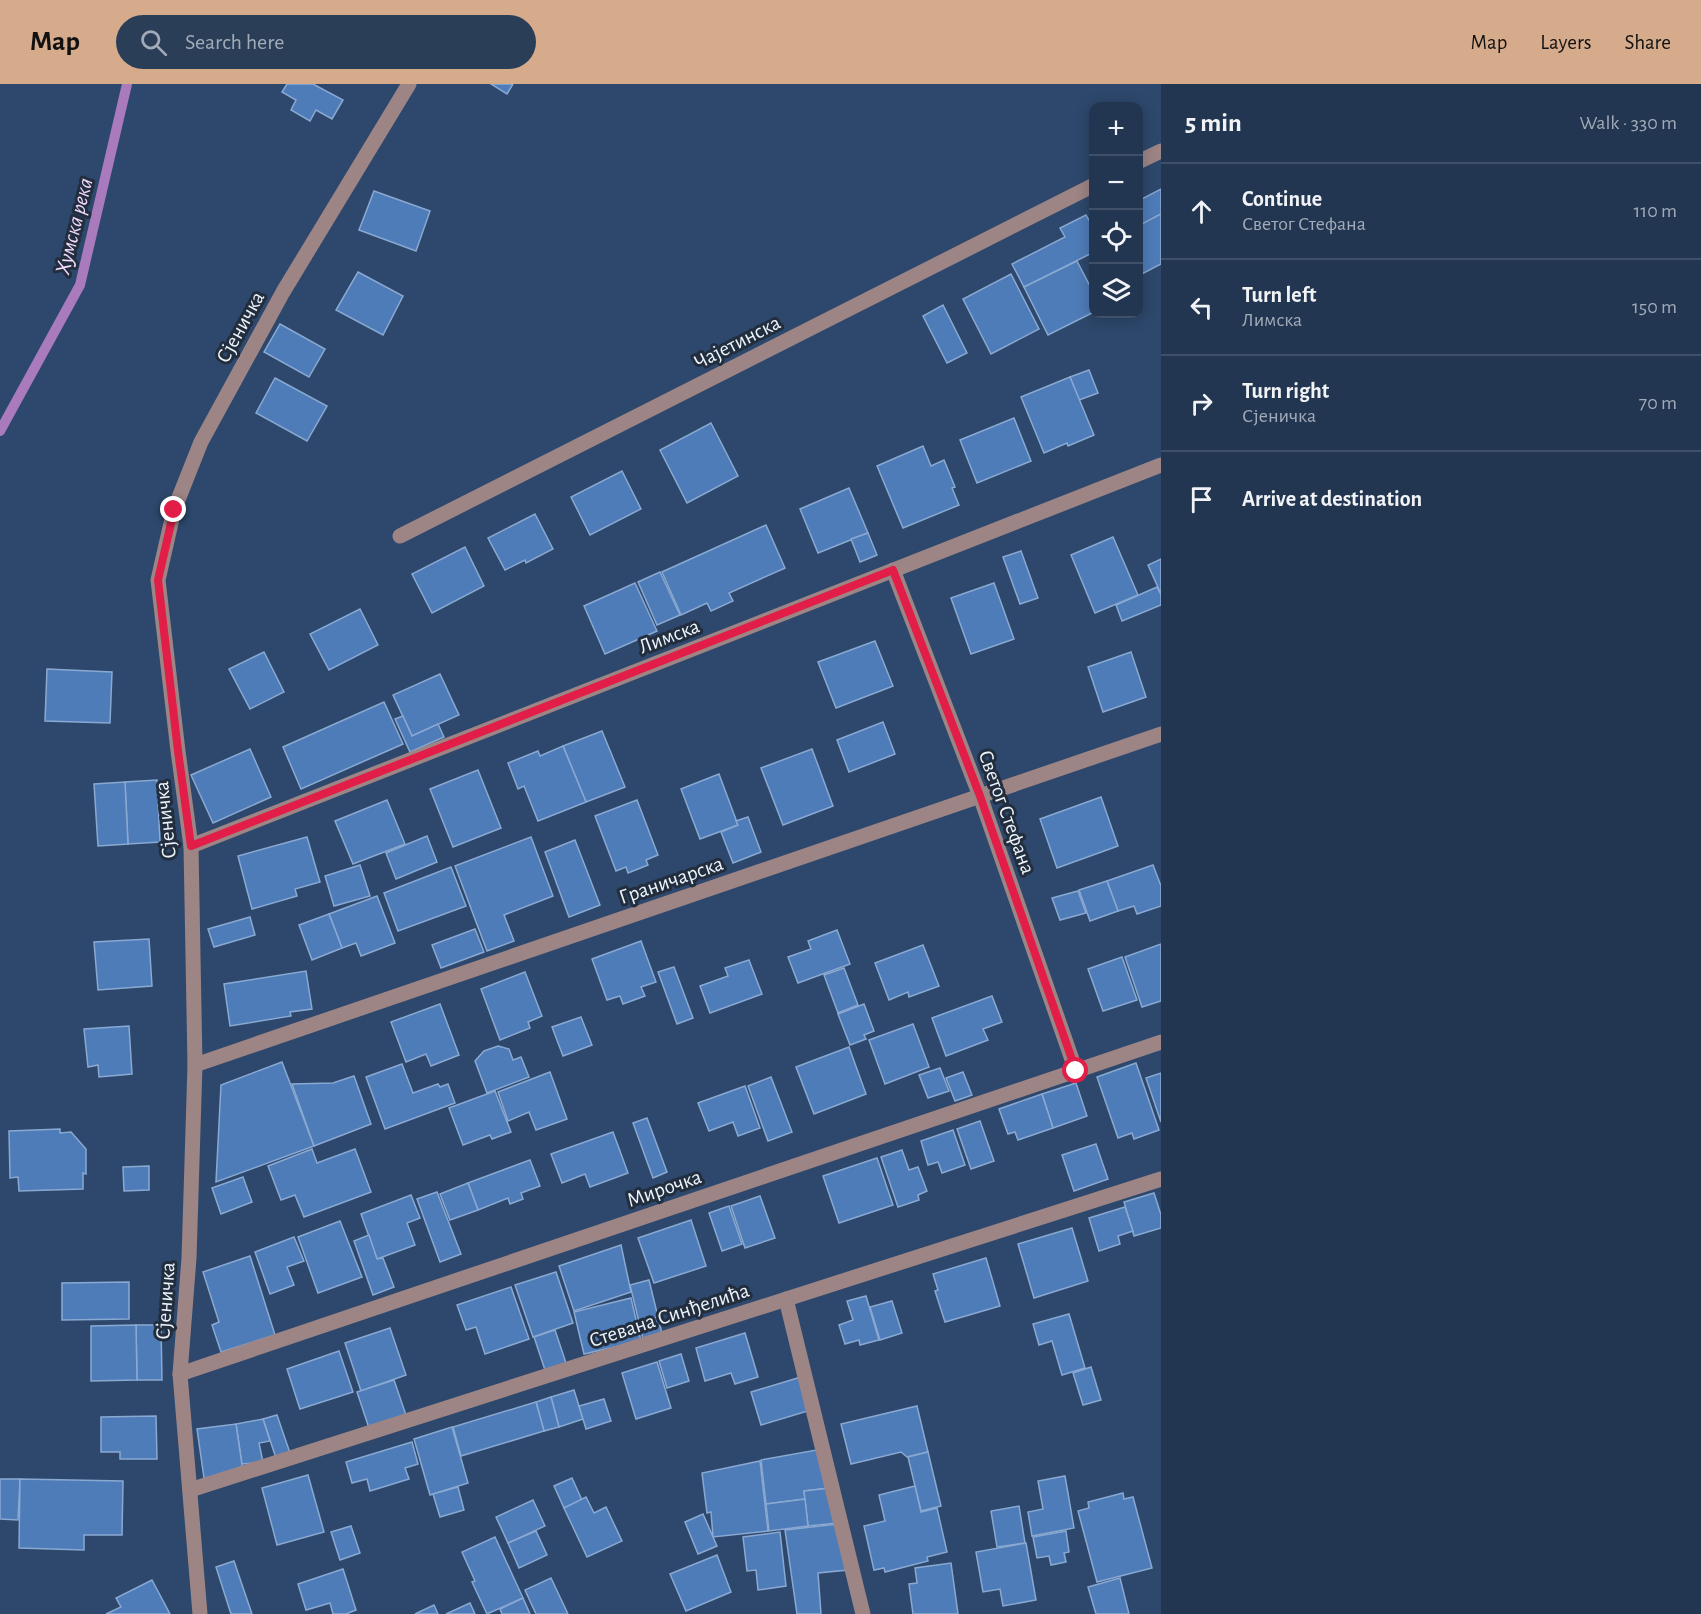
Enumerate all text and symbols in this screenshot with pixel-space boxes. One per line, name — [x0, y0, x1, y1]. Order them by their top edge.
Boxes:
search box — [116, 15, 536, 69]
icon: search — [137, 26, 170, 59]
text: Map — [30, 28, 80, 56]
text: Search here — [185, 31, 284, 53]
text: Map — [1471, 32, 1507, 53]
text: Layers — [1540, 32, 1591, 53]
text: Share — [1624, 32, 1671, 53]
map controls — [1089, 102, 1143, 318]
button: + — [1089, 102, 1143, 156]
text: 5 min — [1185, 110, 1242, 136]
text: Walk · 330 m — [1579, 113, 1677, 133]
button: − — [1089, 156, 1143, 210]
water label: Хумска река — [51, 176, 98, 277]
text: Continue — [1242, 188, 1322, 210]
icon: ahead — [1185, 195, 1218, 228]
text: 110 m — [1633, 201, 1677, 221]
button: locate — [1089, 210, 1143, 264]
text: Светог Стефана — [1242, 214, 1366, 234]
button: layers — [1089, 264, 1143, 318]
text: Turn left — [1242, 284, 1316, 306]
street label: Сјеничка — [212, 288, 269, 366]
icon: left — [1185, 291, 1218, 324]
text: 150 m — [1632, 297, 1677, 317]
text: Лимска — [1242, 310, 1302, 330]
street label: Чајетинска — [691, 312, 784, 373]
text: Turn right — [1242, 380, 1329, 402]
icon: right — [1185, 387, 1218, 420]
text: 70 m — [1639, 393, 1677, 413]
text: Сјеничка — [1242, 406, 1316, 426]
icon: arrive — [1185, 483, 1218, 516]
text: Arrive at destination — [1242, 488, 1422, 510]
route end — [160, 496, 186, 522]
street label: Лимска — [636, 615, 703, 658]
street label: Светог Стефана — [974, 747, 1039, 877]
street label: Сјеничка — [151, 780, 180, 860]
street label: Граничарска — [616, 853, 726, 908]
route start — [1062, 1057, 1088, 1083]
street label: Мирочка — [624, 1166, 705, 1211]
street label: Сјеничка — [152, 1261, 179, 1341]
street label: Стевана Синђелића — [586, 1280, 752, 1351]

